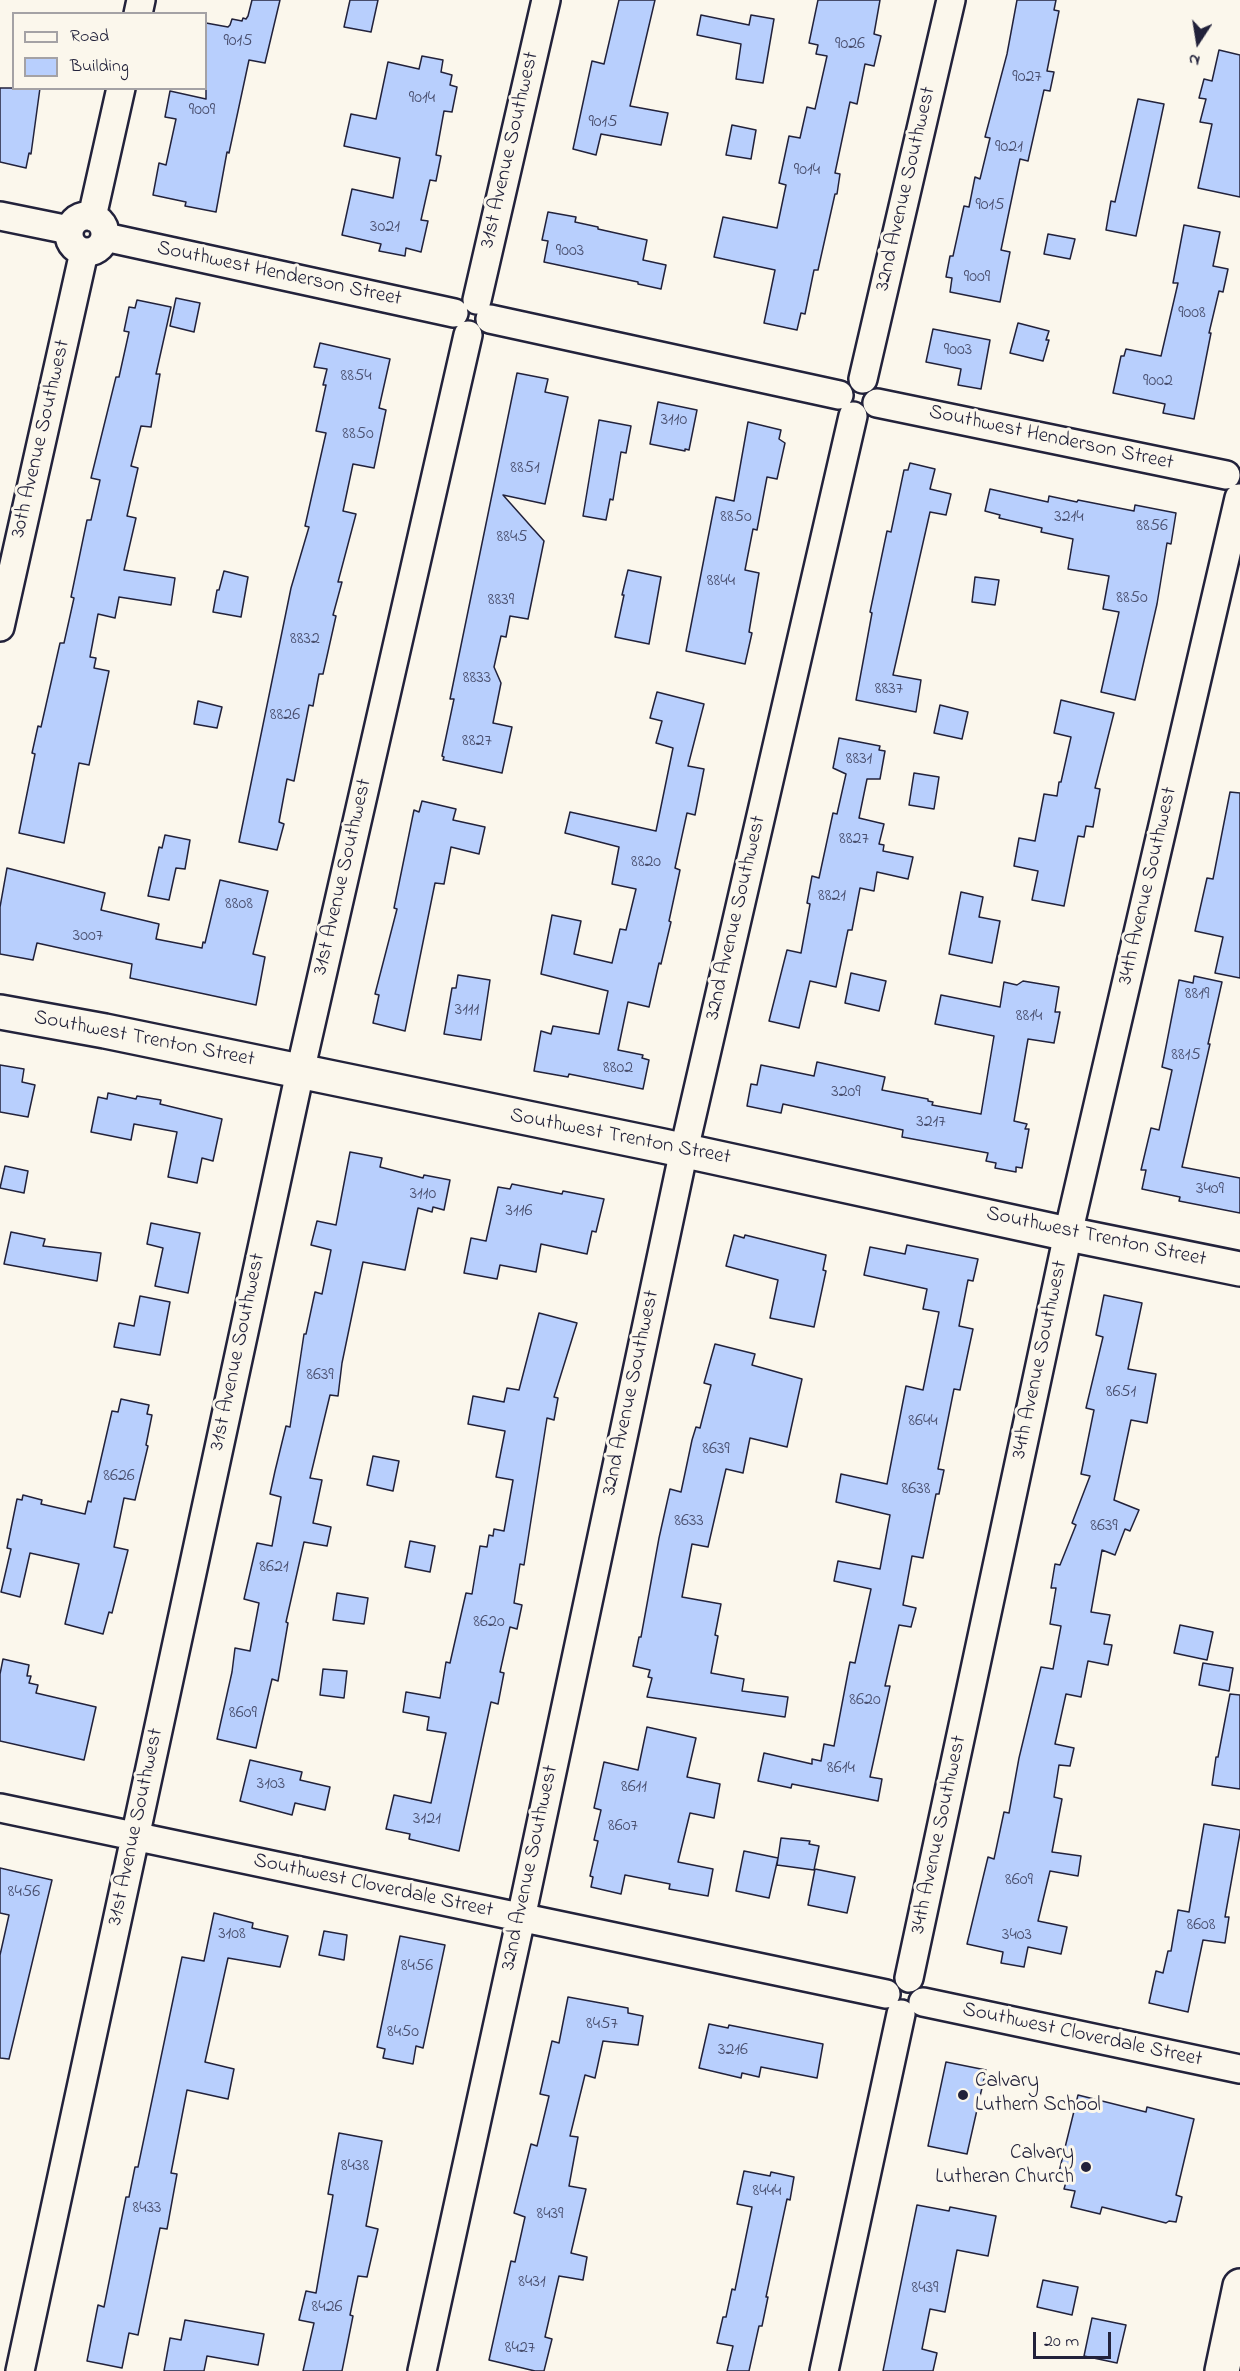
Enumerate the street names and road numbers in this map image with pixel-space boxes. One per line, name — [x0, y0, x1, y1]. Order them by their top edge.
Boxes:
street label: 31st Avenue Southwest — [476, 49, 546, 251]
street label: 32nd Avenue Southwest — [871, 84, 943, 294]
street label: Southwest Henderson Street — [154, 237, 404, 313]
street label: 30th Avenue Southwest — [7, 338, 77, 540]
street label: Southwest Henderson Street — [926, 401, 1176, 477]
street label: 31st Avenue Southwest — [309, 776, 379, 978]
street label: 34th Avenue Southwest — [1114, 785, 1184, 987]
street label: 32nd Avenue Southwest — [701, 813, 773, 1023]
street label: Southwest Trenton Street — [31, 1006, 257, 1074]
street label: Southwest Trenton Street — [507, 1104, 733, 1172]
street label: Southwest Trenton Street — [984, 1202, 1208, 1274]
street label: 31st Avenue Southwest — [206, 1251, 272, 1453]
street label: 34th Avenue Southwest — [1008, 1259, 1074, 1461]
street label: 32nd Avenue Southwest — [598, 1288, 666, 1498]
street label: 31st Avenue Southwest — [104, 1726, 170, 1928]
street label: 34th Avenue Southwest — [907, 1734, 973, 1936]
street label: 32nd Avenue Southwest — [497, 1763, 565, 1973]
street label: Southwest Cloverdale Street — [251, 1849, 495, 1925]
street label: Southwest Cloverdale Street — [960, 1998, 1204, 2074]

